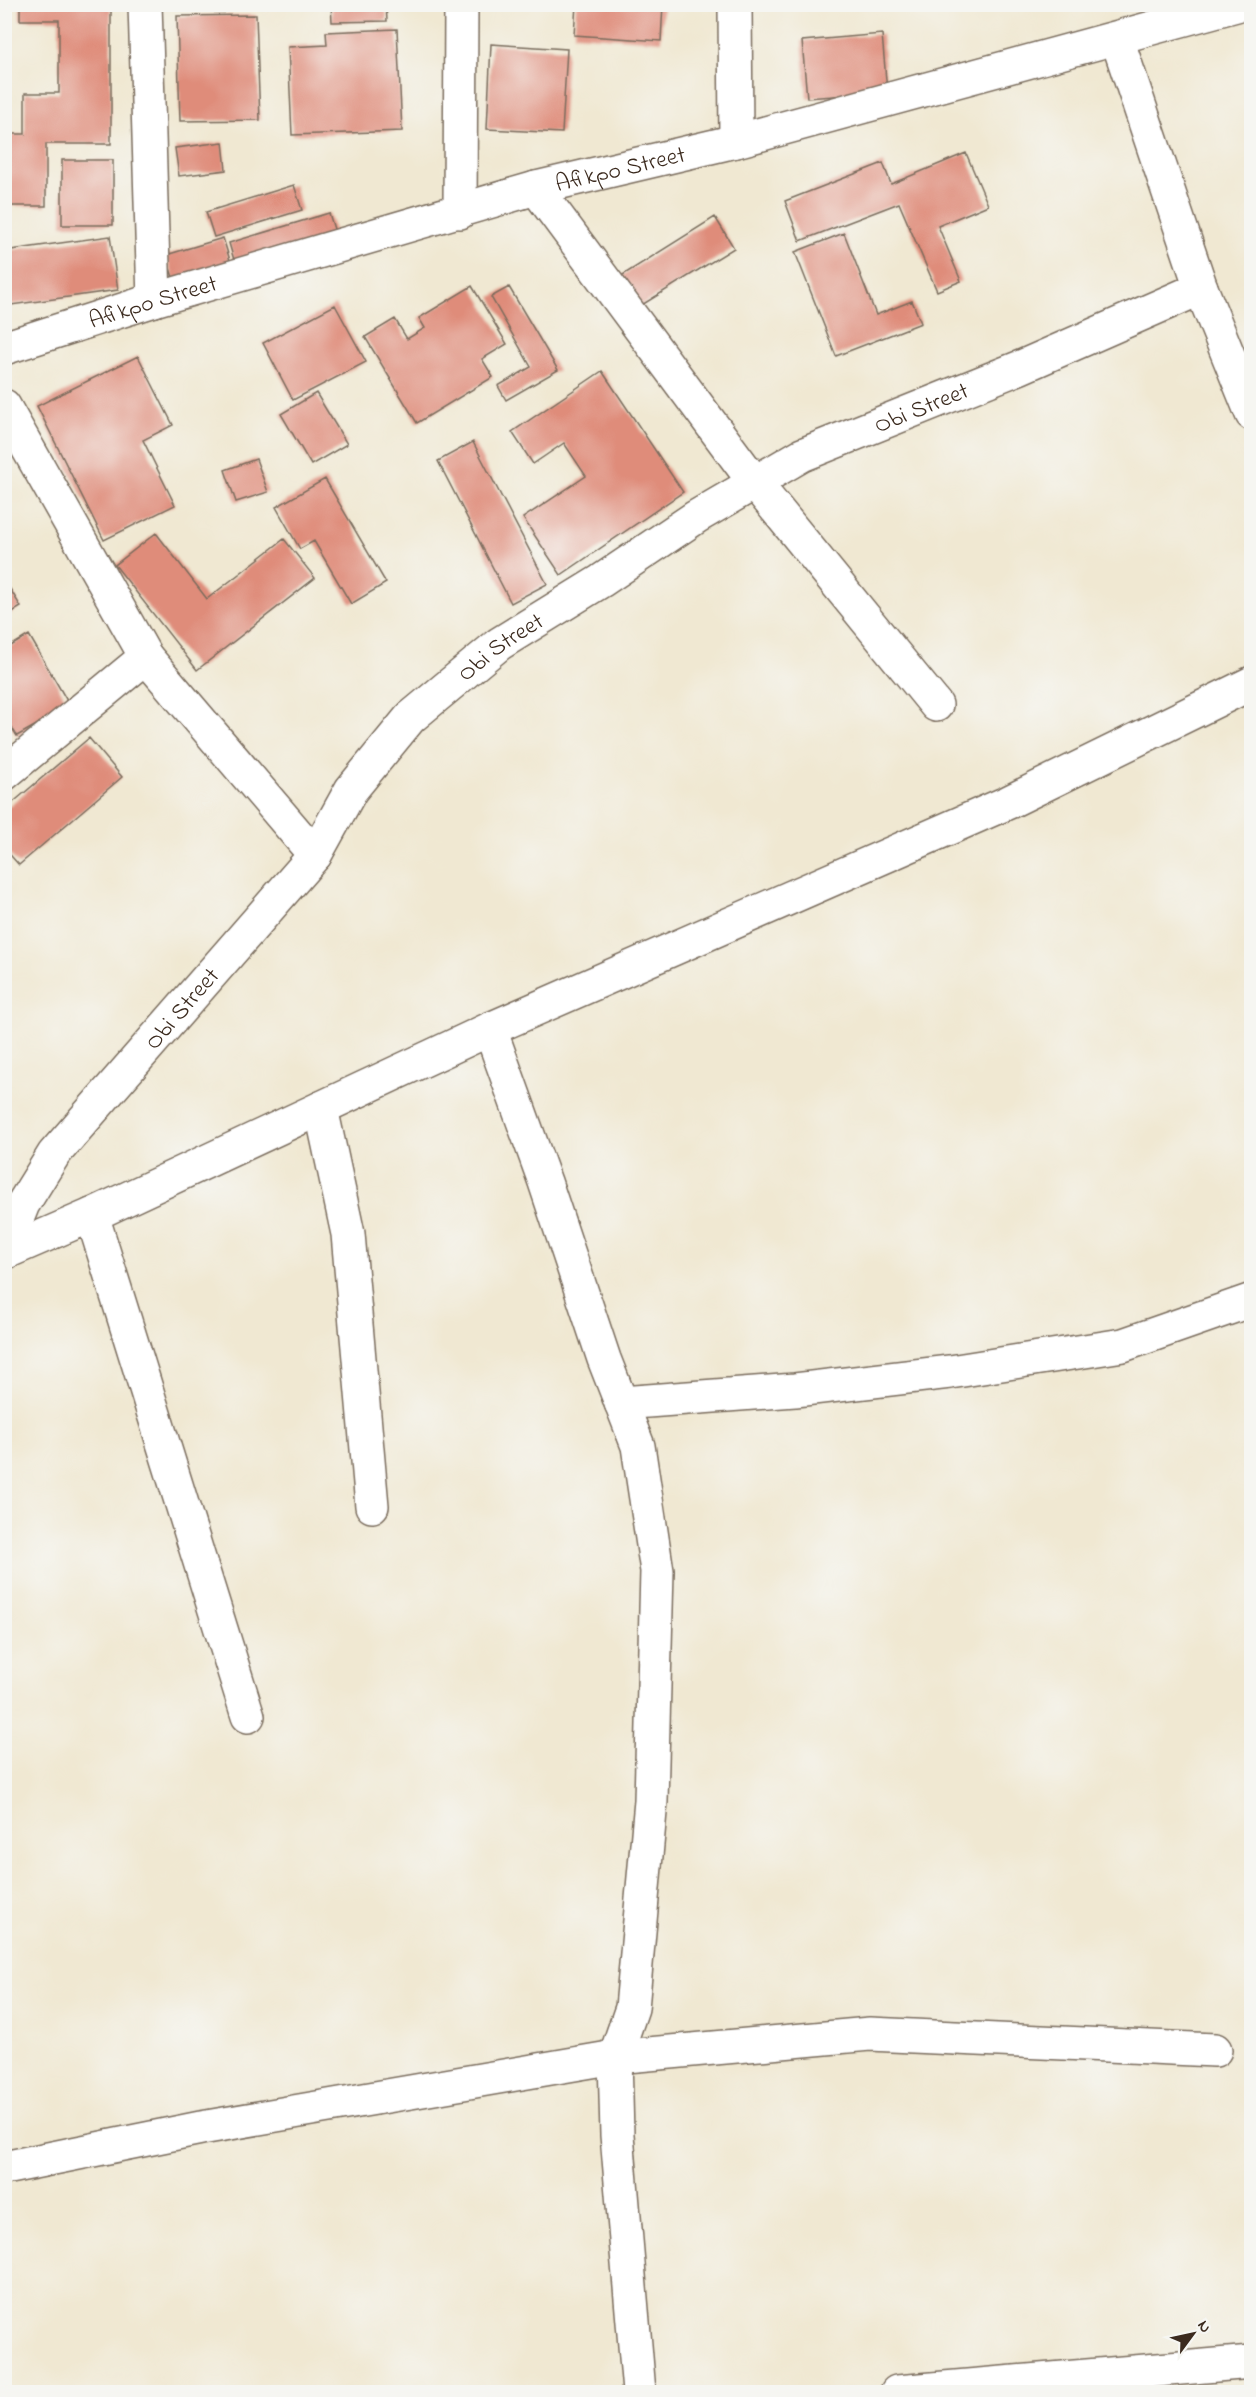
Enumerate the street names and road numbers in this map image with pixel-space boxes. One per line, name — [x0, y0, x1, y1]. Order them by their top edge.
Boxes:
street label: Afikpo Street — [552, 138, 689, 203]
street label: Afikpo Street — [85, 267, 222, 340]
street label: Obi Street — [869, 375, 975, 444]
street label: Obi Street — [451, 605, 551, 691]
street label: Obi Street — [137, 961, 229, 1059]

